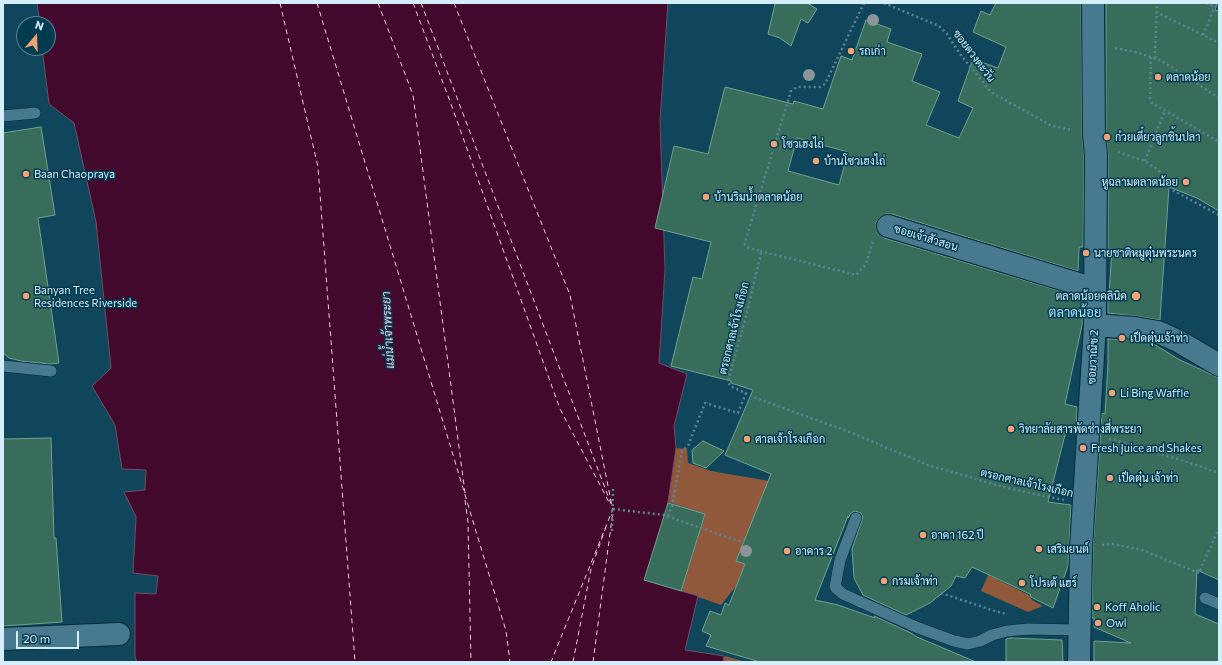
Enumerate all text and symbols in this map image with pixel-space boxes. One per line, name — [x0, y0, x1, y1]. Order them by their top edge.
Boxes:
north arrow — [16, 16, 56, 56]
text: N — [34, 18, 46, 33]
street label: ซอยดวงตะวัน — [950, 27, 998, 85]
place label: รถเก่า — [859, 44, 886, 58]
marker: รถเก่า — [846, 46, 856, 56]
place label: ตลาดน้อย — [1166, 70, 1211, 84]
marker: ตลาดน้อย — [1153, 72, 1163, 82]
place label: ก๋วยเตี๋ยวลูกชิ้นปลา — [1115, 130, 1201, 144]
marker: ก๋วยเตี๋ยวลูกชิ้นปลา — [1102, 132, 1112, 142]
place label: โซวเฮงไถ่ — [782, 137, 824, 151]
marker: โซวเฮงไถ่ — [769, 139, 779, 149]
place label: บ้านโซวเฮงไถ่ — [824, 154, 885, 168]
marker: บ้านโซวเฮงไถ่ — [811, 156, 821, 166]
place label: Baan Chaopraya — [34, 167, 115, 181]
marker: Baan Chaopraya — [21, 169, 31, 179]
place label: หูฉลามตลาดน้อย — [1102, 175, 1178, 189]
marker: หูฉลามตลาดน้อย — [1181, 177, 1191, 187]
place label: บ้านริมน้ำตลาดน้อย — [714, 190, 803, 204]
marker: บ้านริมน้ำตลาดน้อย — [701, 192, 711, 202]
street label: ซอยเจ้าสัวสอน — [892, 222, 960, 254]
place label: นายชาติหมูตุ๋นพระนคร — [1094, 246, 1197, 260]
marker: นายชาติหมูตุ๋นพระนคร — [1081, 248, 1091, 258]
street label: ตรอกศาลเจ้าโรงเกือก — [716, 280, 752, 376]
place label: Banyan Tree Residences Riverside — [34, 283, 137, 309]
place label: ตลาดน้อยคลินิค — [1056, 289, 1127, 303]
marker: ตลาดน้อยคลินิค — [1130, 290, 1142, 302]
marker: Banyan Tree Residences Riverside — [21, 291, 31, 301]
water label: แม่น้ำเจ้าพระยา — [379, 291, 397, 369]
district label: ตลาดน้อย — [1049, 305, 1101, 321]
street label: ซอยวาณิช 2 — [1085, 329, 1101, 385]
place label: เป็ดตุ๋นเจ้าท่า — [1130, 331, 1188, 345]
marker: เป็ดตุ๋นเจ้าท่า — [1117, 333, 1127, 343]
place label: Li Bing Waffle — [1120, 386, 1189, 400]
marker: Li Bing Waffle — [1107, 388, 1117, 398]
place label: วิทยาลัยสารพัดช่างสี่พระยา — [1019, 422, 1142, 436]
marker: วิทยาลัยสารพัดช่างสี่พระยา — [1006, 424, 1016, 434]
place label: ศาลเจ้าโรงเกือก — [755, 432, 825, 446]
marker: ศาลเจ้าโรงเกือก — [742, 434, 752, 444]
place label: Fresh Juice and Shakes — [1091, 441, 1202, 455]
marker: Fresh Juice and Shakes — [1078, 443, 1088, 453]
street label: ตรอกศาลเจ้าโรงเกือก — [979, 466, 1075, 500]
place label: เป็ดตุ๋น เจ้าท่า — [1118, 471, 1178, 485]
marker: เป็ดตุ๋น เจ้าท่า — [1105, 473, 1115, 483]
place label: อาคา 162 ปี — [931, 528, 984, 542]
marker: อาคา 162 ปี — [918, 530, 928, 540]
place label: เสริมยนต์ — [1047, 542, 1089, 556]
place label: อาคาร 2 — [795, 544, 832, 558]
marker: เสริมยนต์ — [1034, 544, 1044, 554]
marker: อาคาร 2 — [782, 546, 792, 556]
place label: กรมเจ้าท่า — [892, 574, 938, 588]
marker: กรมเจ้าท่า — [879, 576, 889, 586]
place label: โปรเต้ แฮร์ — [1030, 576, 1077, 590]
marker: โปรเต้ แฮร์ — [1017, 578, 1027, 588]
place label: Koff Aholic — [1105, 600, 1161, 614]
marker: Koff Aholic — [1092, 602, 1102, 612]
place label: Owl — [1106, 616, 1127, 630]
marker: Owl — [1093, 618, 1103, 628]
scale bar — [18, 623, 81, 649]
text: 20 m — [23, 631, 50, 645]

